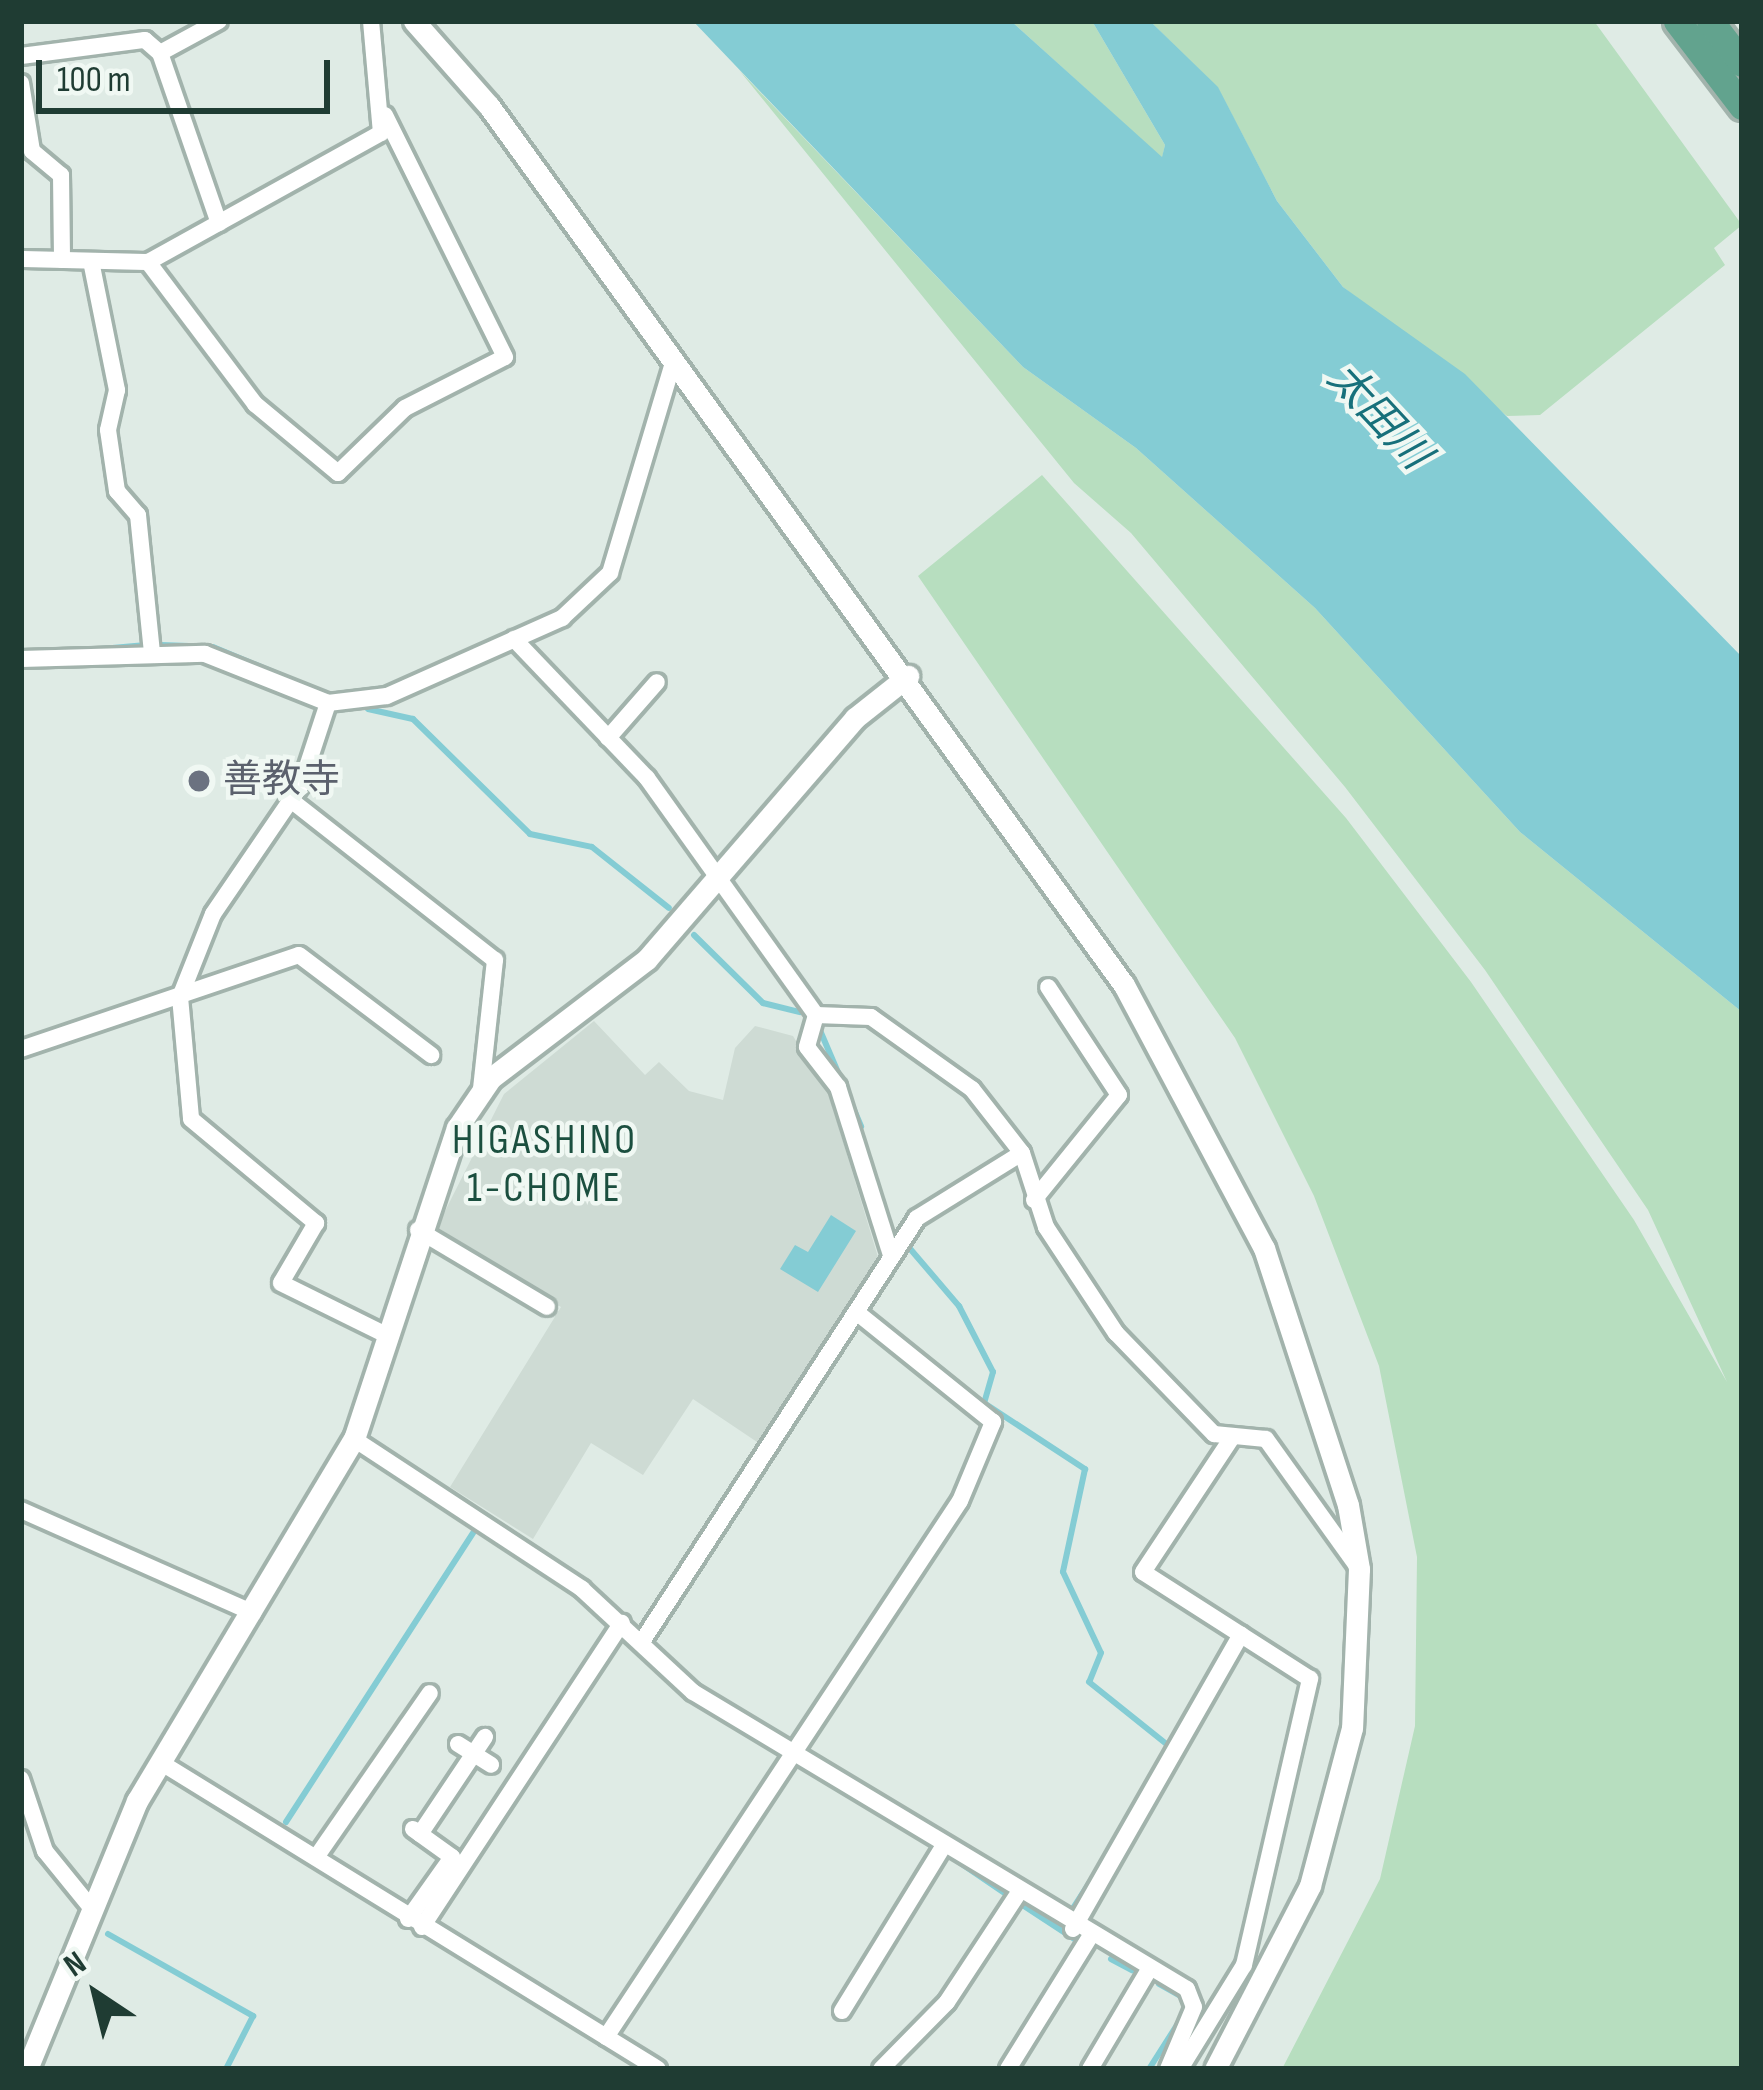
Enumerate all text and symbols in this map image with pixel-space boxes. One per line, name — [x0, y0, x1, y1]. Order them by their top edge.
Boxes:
scale bar — [42, 36, 336, 110]
text: 100 m — [57, 59, 131, 102]
water label: 太田川 — [1317, 354, 1439, 480]
place label: 善教寺 — [223, 758, 340, 804]
marker: 善教寺 — [186, 768, 212, 794]
district label: HIGASHINO 1-CHOME — [452, 1116, 638, 1214]
north arrow — [36, 1934, 156, 2054]
text: N — [57, 1943, 94, 1986]

